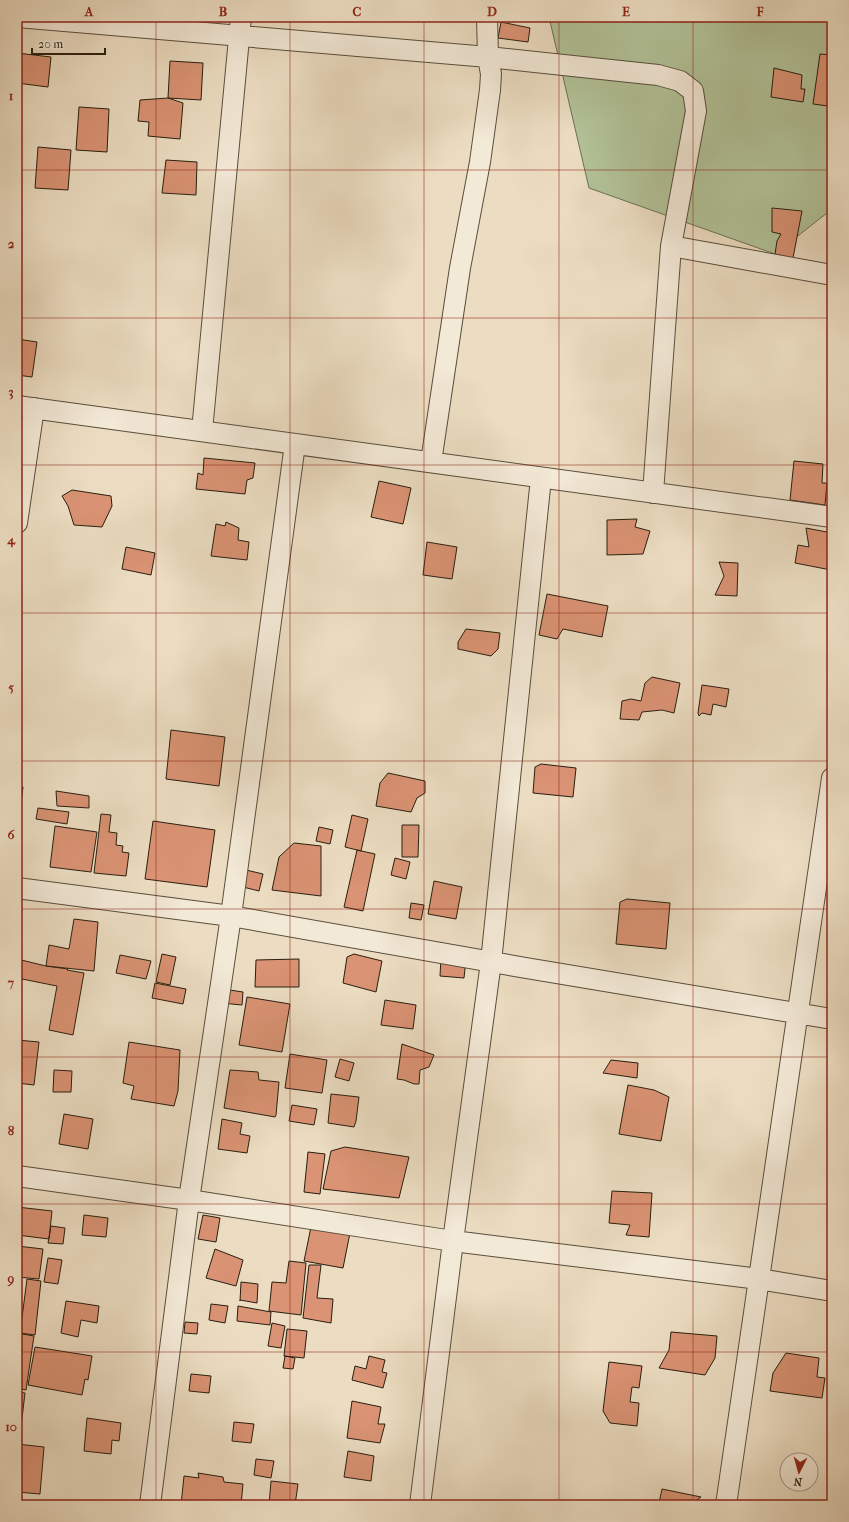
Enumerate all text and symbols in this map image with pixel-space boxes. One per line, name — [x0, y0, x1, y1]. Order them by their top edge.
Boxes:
text: A — [84, 4, 94, 19]
text: B — [219, 4, 228, 19]
text: C — [353, 4, 362, 19]
text: D — [487, 4, 497, 19]
text: E — [622, 4, 630, 19]
text: F — [756, 4, 764, 19]
scale bar — [32, 30, 105, 56]
text: 20 m — [38, 37, 63, 51]
text: 1 — [9, 88, 14, 103]
text: 2 — [8, 236, 15, 251]
text: 3 — [8, 384, 14, 400]
text: 4 — [6, 532, 16, 548]
text: 5 — [8, 680, 14, 695]
text: 6 — [7, 827, 15, 842]
text: 7 — [7, 975, 15, 990]
text: 8 — [8, 1123, 15, 1138]
text: 9 — [7, 1271, 15, 1287]
text: 10 — [5, 1419, 17, 1434]
north arrow — [779, 1452, 819, 1492]
text: N — [793, 1474, 803, 1488]

